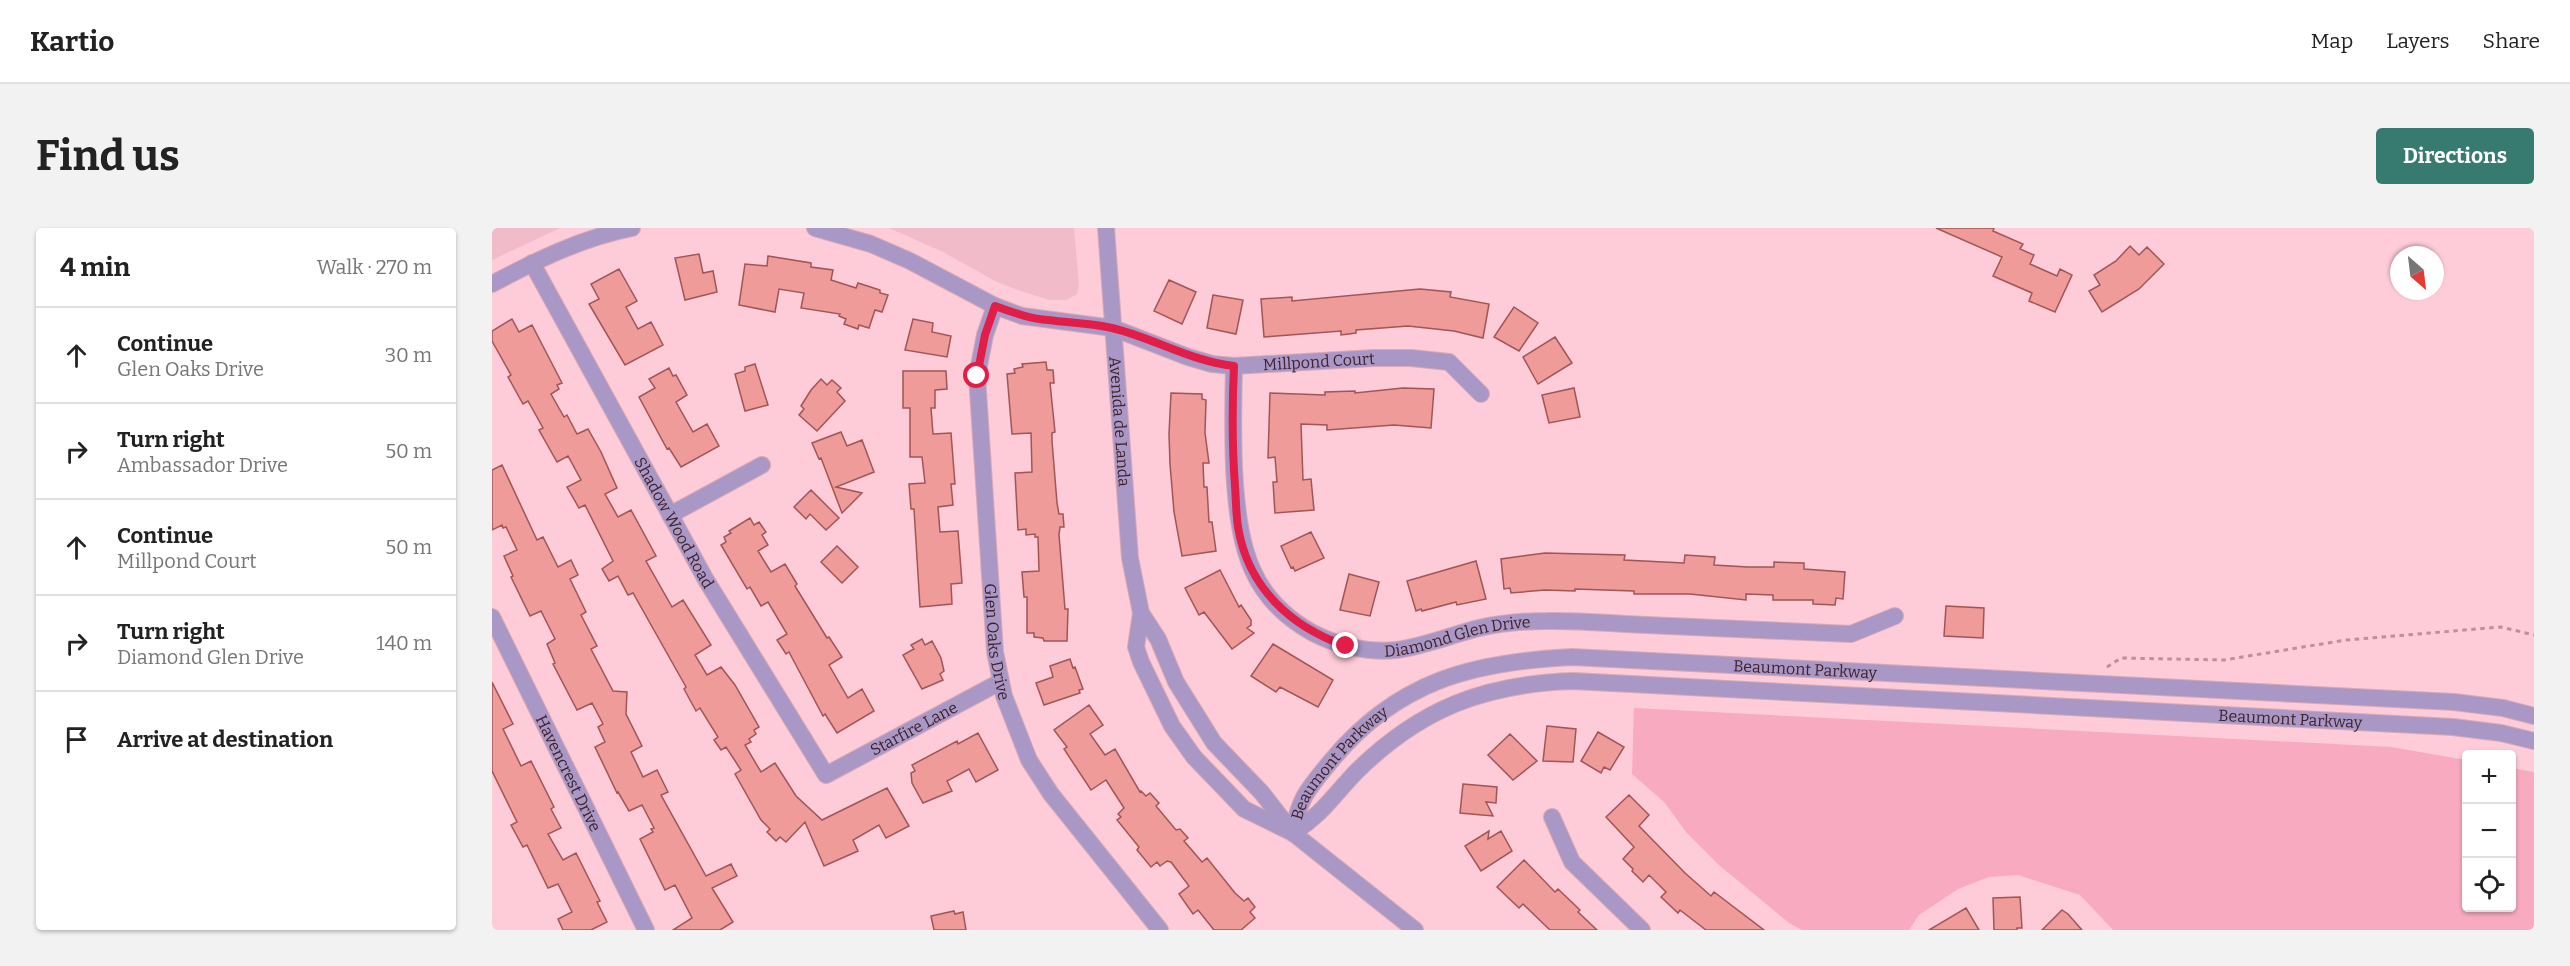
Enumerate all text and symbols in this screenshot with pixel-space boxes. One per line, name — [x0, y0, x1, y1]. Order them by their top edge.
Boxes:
text: Kartio — [30, 25, 114, 58]
text: Map — [2311, 28, 2353, 54]
text: Layers — [2386, 28, 2450, 54]
text: Share — [2483, 28, 2540, 54]
button: Directions — [2376, 128, 2534, 184]
text: Find us — [36, 131, 180, 181]
north arrow — [2390, 246, 2444, 300]
text: 4 min — [60, 252, 130, 283]
text: Walk · 270 m — [317, 255, 432, 279]
text: Continue — [117, 330, 213, 357]
icon: ahead — [60, 339, 93, 372]
text: 30 m — [385, 343, 432, 367]
street label: Millpond Court — [1262, 348, 1375, 374]
street label: Avenida de Landa — [1106, 356, 1134, 488]
text: Glen Oaks Drive — [117, 357, 264, 381]
route start — [963, 362, 989, 388]
text: Turn right — [117, 426, 225, 453]
icon: right — [60, 435, 93, 468]
text: 50 m — [385, 439, 432, 463]
text: Ambassador Drive — [117, 453, 288, 477]
street label: Shadow Wood Road — [631, 454, 718, 592]
text: Continue — [117, 522, 213, 549]
icon: ahead — [60, 531, 93, 564]
text: 50 m — [385, 535, 432, 559]
text: Millpond Court — [117, 549, 257, 573]
street label: Glen Oaks Drive — [981, 583, 1014, 702]
street label: Diamond Glen Drive — [1384, 612, 1531, 660]
text: Turn right — [117, 618, 225, 645]
icon: right — [60, 627, 93, 660]
text: 140 m — [376, 631, 432, 655]
route end — [1332, 632, 1358, 658]
text: Diamond Glen Drive — [117, 645, 304, 669]
street label: Beaumont Parkway — [1733, 656, 1878, 682]
street label: Starfire Lane — [867, 697, 961, 759]
street label: Beaumont Parkway — [1287, 702, 1392, 822]
street label: Beaumont Parkway — [2218, 705, 2363, 732]
street label: Havencrest Drive — [532, 712, 605, 835]
icon: arrive — [60, 723, 93, 756]
text: Arrive at destination — [117, 726, 333, 753]
map controls — [2462, 750, 2516, 912]
button: + — [2462, 750, 2516, 804]
button: − — [2462, 804, 2516, 858]
button: locate — [2462, 858, 2516, 912]

